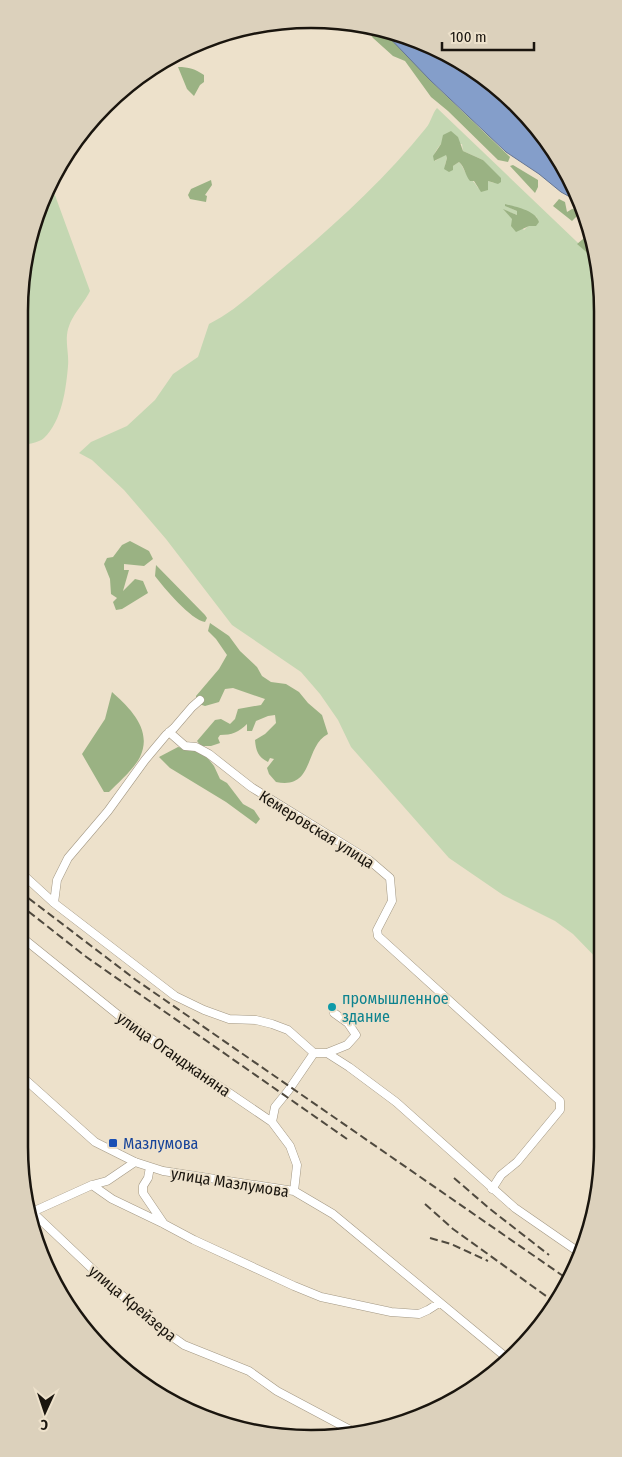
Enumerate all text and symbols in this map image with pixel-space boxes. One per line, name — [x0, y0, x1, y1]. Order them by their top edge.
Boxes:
scale bar — [442, 20, 534, 52]
text: 100 m — [450, 28, 487, 46]
street label: Кемеровская улица — [256, 786, 378, 873]
place label: промышленное здание — [342, 989, 449, 1026]
marker: промышленное здание — [326, 1001, 338, 1013]
street label: улица Оганджаняна — [113, 1008, 234, 1101]
place label: Мазлумова — [123, 1134, 199, 1153]
marker: Мазлумова — [107, 1137, 119, 1149]
street label: улица Мазлумова — [170, 1164, 290, 1201]
street label: улица Крейзера — [85, 1261, 180, 1346]
north arrow — [20, 1387, 70, 1437]
text: С — [40, 1416, 48, 1433]

